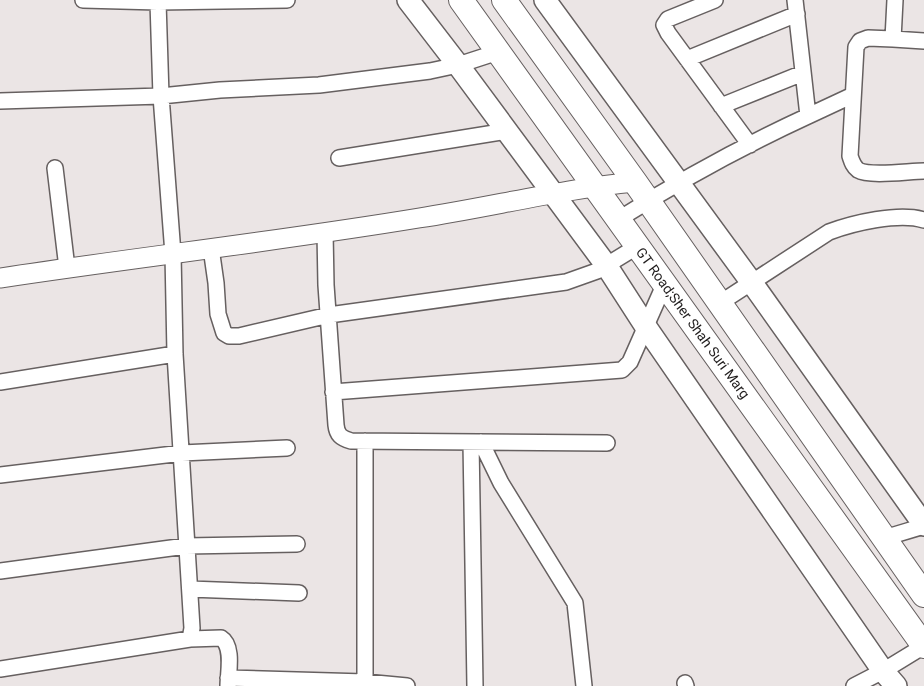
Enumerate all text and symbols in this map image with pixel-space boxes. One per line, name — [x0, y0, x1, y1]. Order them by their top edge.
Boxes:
street label: GT Road;Sher Shah Suri Marg — [633, 244, 753, 402]

